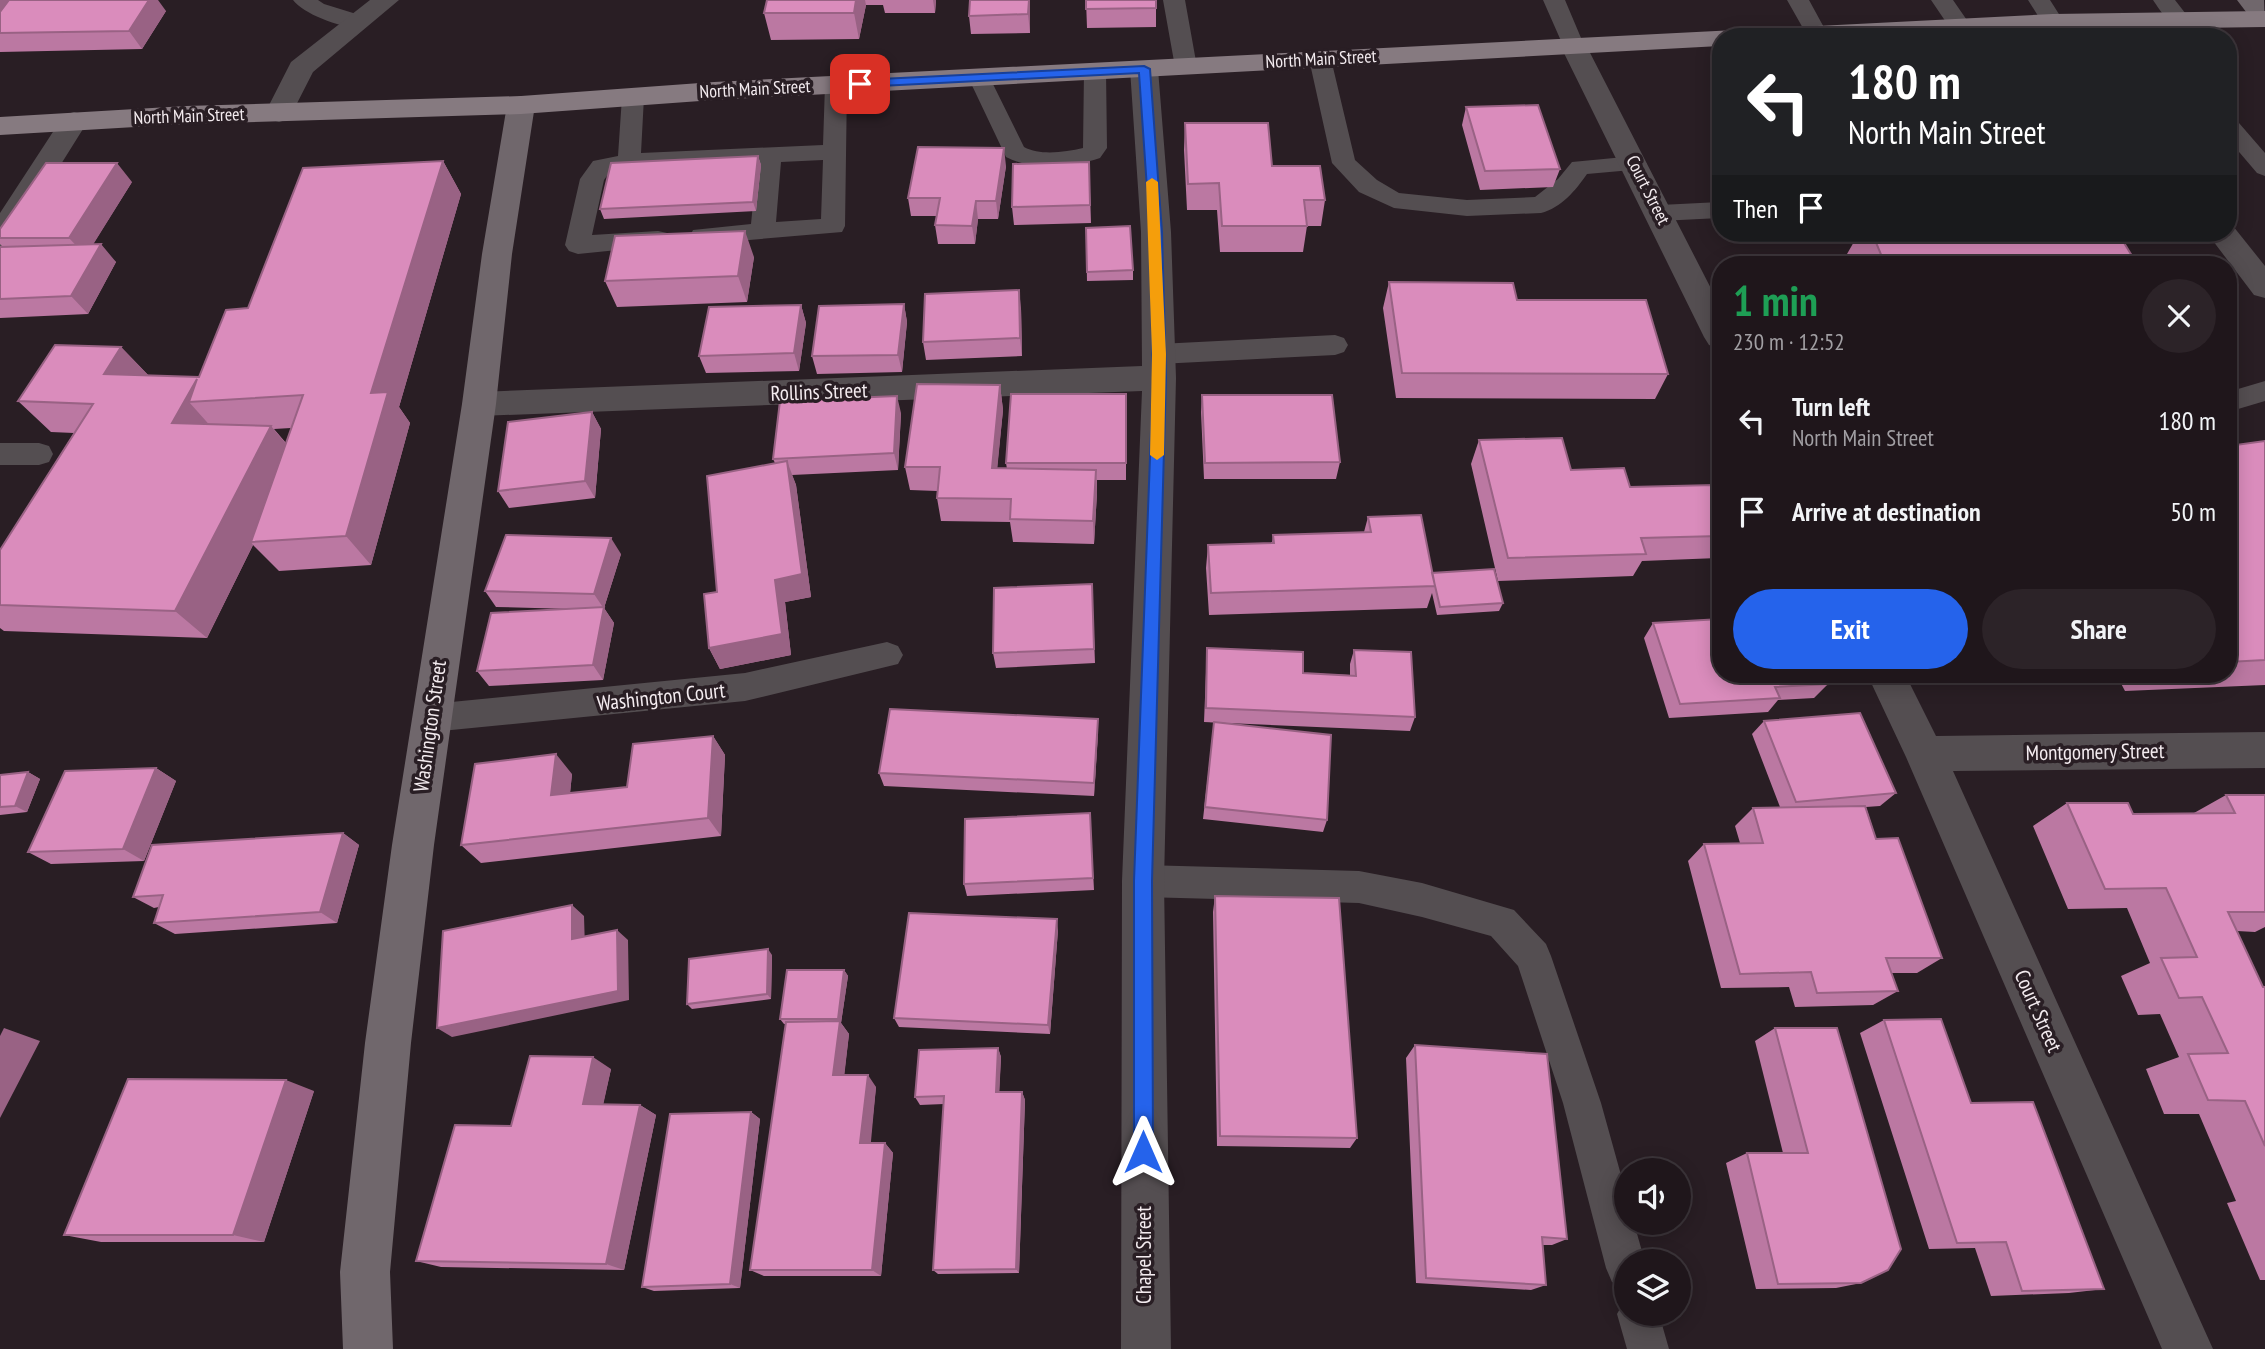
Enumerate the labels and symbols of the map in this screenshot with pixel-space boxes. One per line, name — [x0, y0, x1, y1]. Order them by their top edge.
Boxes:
street label: North Main Street — [1265, 44, 1377, 73]
pin — [830, 54, 890, 114]
street label: North Main Street — [699, 74, 811, 103]
street label: North Main Street — [133, 102, 245, 129]
street label: Court Street — [1621, 151, 1676, 228]
street label: Rollins Street — [770, 376, 868, 407]
street label: Washington Street — [407, 658, 452, 794]
street label: Washington Court — [596, 676, 727, 717]
street label: Montgomery Street — [2025, 737, 2165, 766]
street label: Court Street — [2008, 965, 2069, 1056]
position arrow — [1106, 1115, 1180, 1189]
street label: Chapel Street — [1130, 1206, 1157, 1304]

